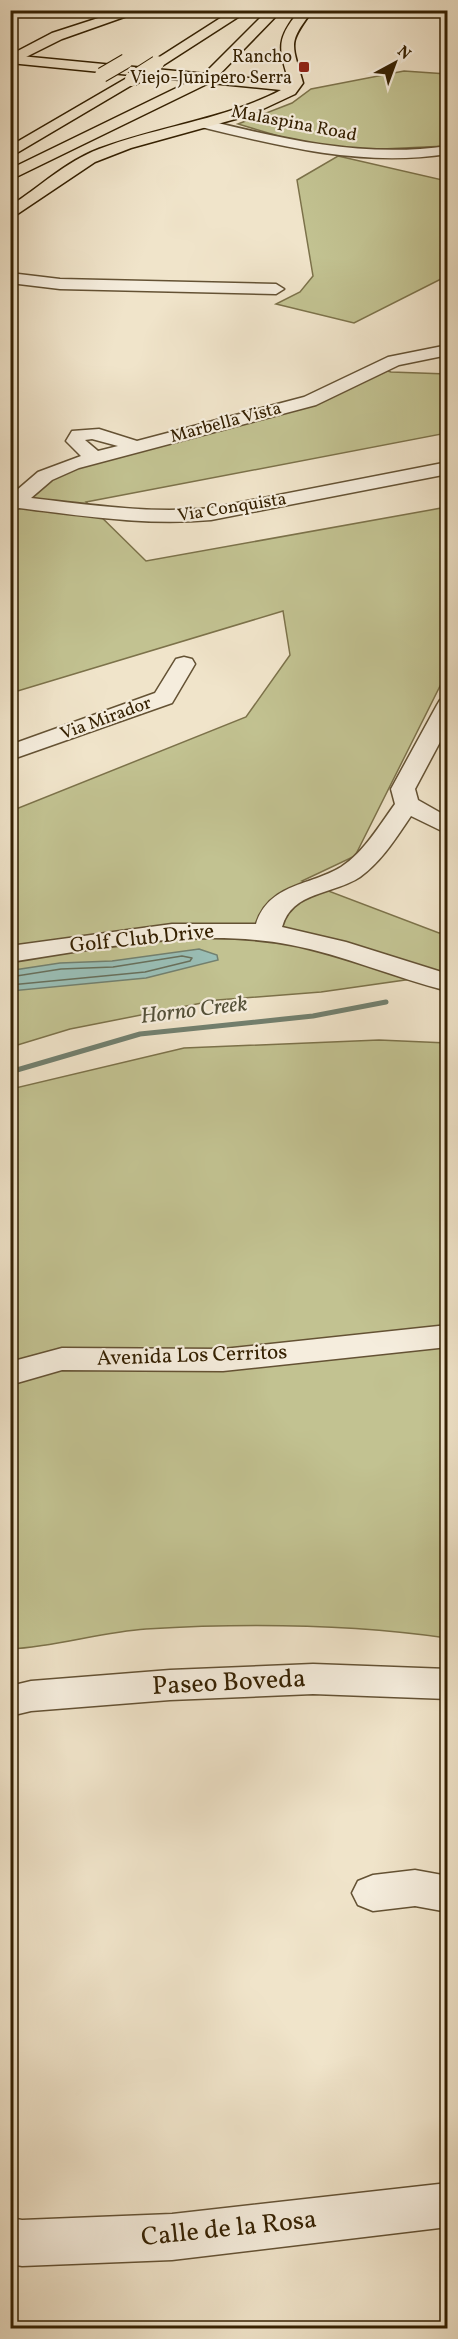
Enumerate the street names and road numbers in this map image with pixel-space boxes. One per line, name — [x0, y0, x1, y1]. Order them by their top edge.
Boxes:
street label: Malaspina Road — [229, 100, 359, 148]
street label: Marbella Vista — [168, 396, 284, 450]
street label: Via Conquista — [176, 487, 288, 529]
street label: Via Mirador — [57, 691, 156, 747]
street label: Golf Club Drive — [68, 917, 216, 961]
street label: Avenida Los Cerritos — [96, 1338, 288, 1374]
street label: Paseo Boveda — [151, 1661, 307, 1705]
street label: Calle de la Rosa — [139, 2202, 319, 2256]

